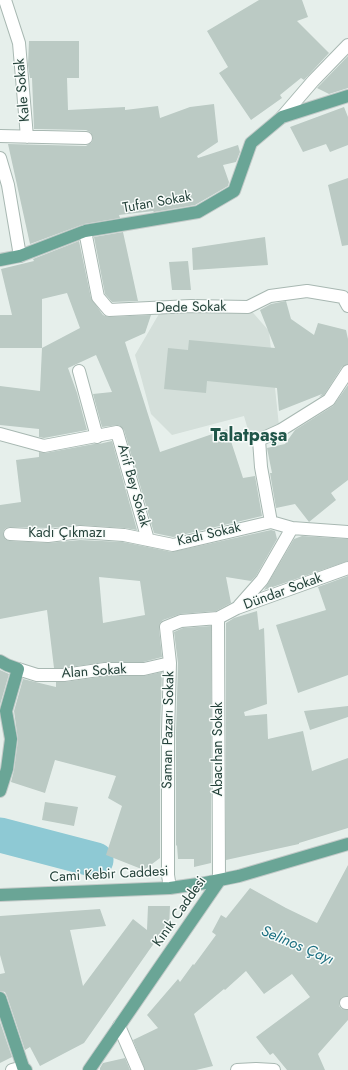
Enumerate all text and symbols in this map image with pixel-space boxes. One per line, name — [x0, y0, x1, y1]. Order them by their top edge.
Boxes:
street label: Kale Sokak — [12, 58, 34, 122]
street label: Tufan Sokak — [121, 189, 193, 217]
street label: Dede Sokak — [156, 299, 226, 317]
district label: Talatpaşa — [210, 426, 288, 448]
street label: Arif Bey Sokak — [113, 443, 153, 529]
street label: Kadı Sokak — [176, 520, 242, 550]
street label: Kadı Çıkmazı — [28, 526, 106, 542]
street label: Dündar Sokak — [241, 570, 325, 614]
street label: Alan Sokak — [61, 661, 127, 683]
street label: Saman Pazarı Sokak — [160, 671, 178, 789]
street label: Abacıhan Sokak — [211, 702, 227, 796]
street label: Cami Kebir Caddesi — [49, 863, 169, 887]
street label: Kınık Caddesi — [150, 874, 210, 950]
water label: Selinos Çayı — [258, 923, 336, 969]

